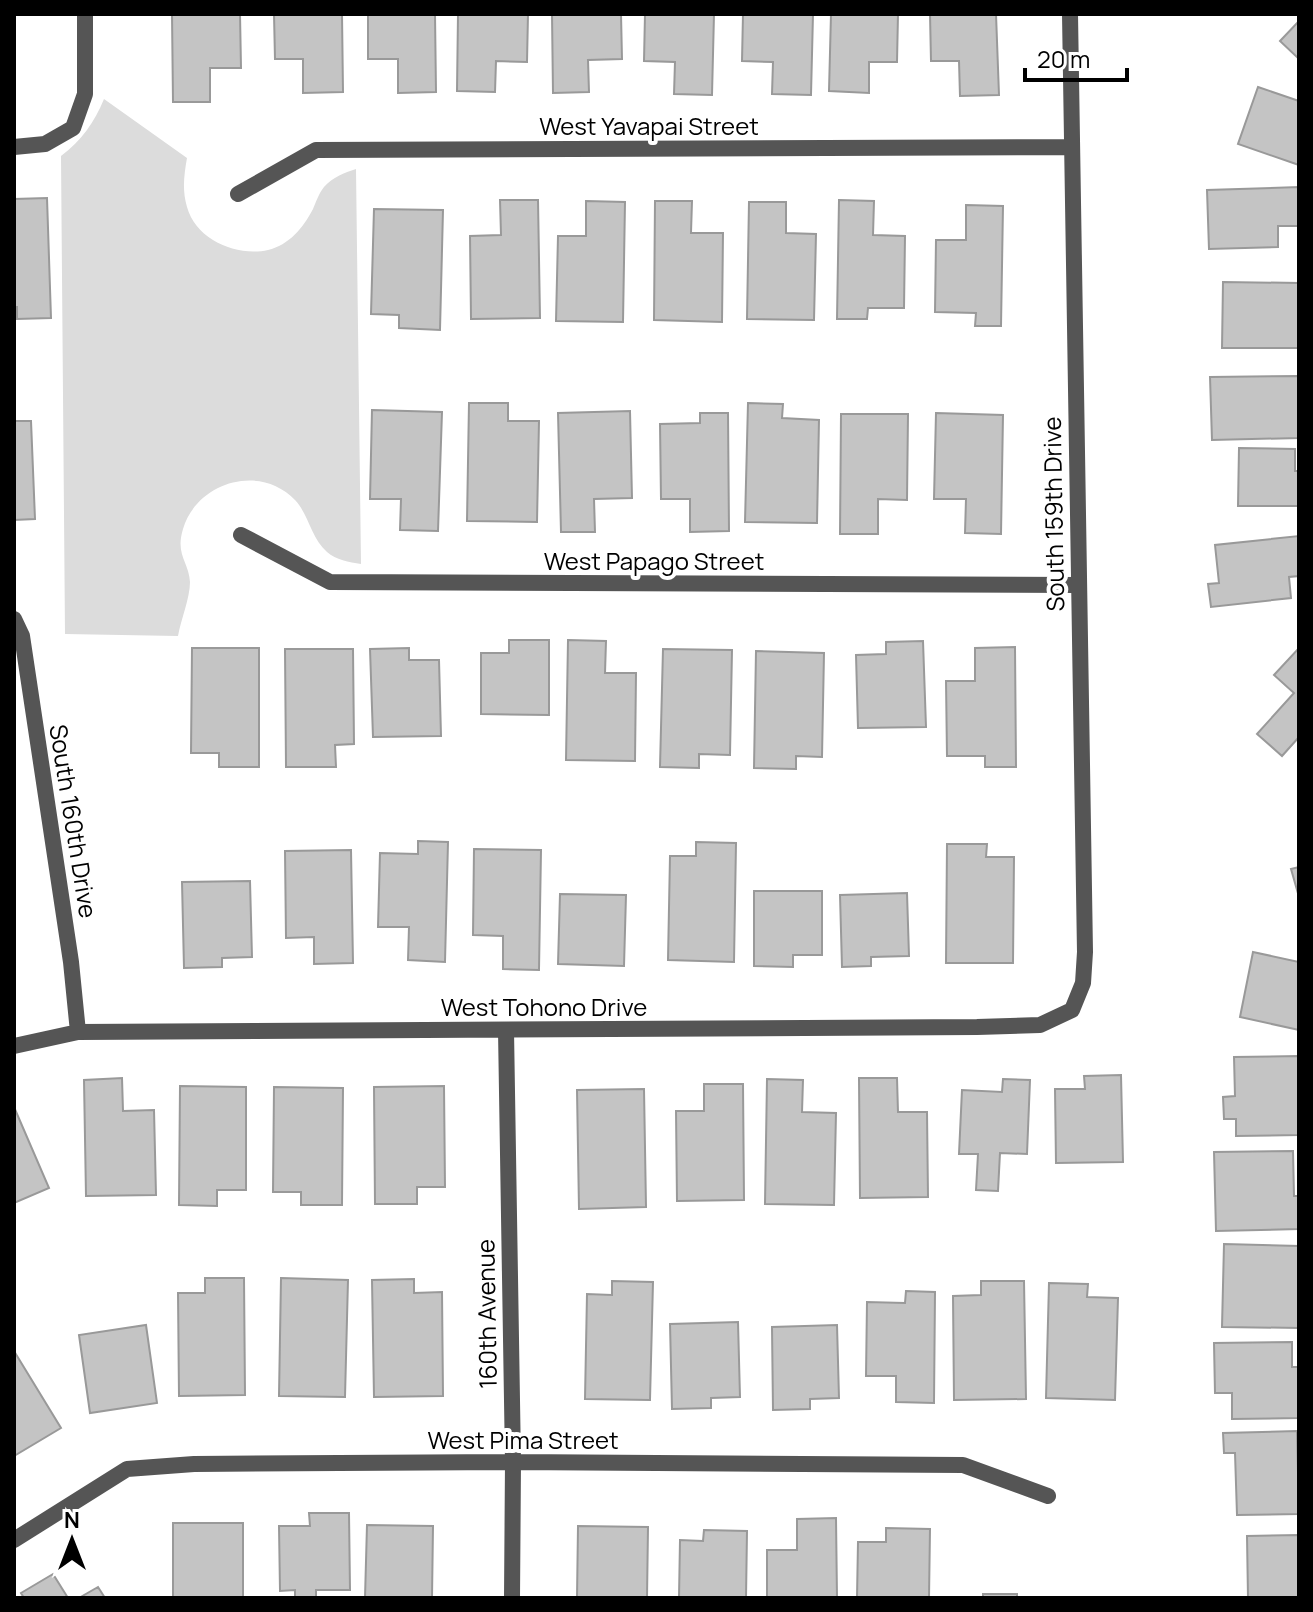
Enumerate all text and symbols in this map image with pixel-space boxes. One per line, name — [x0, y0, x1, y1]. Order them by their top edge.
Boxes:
scale bar — [1025, 32, 1127, 82]
text: 20 m — [1037, 42, 1090, 75]
street label: West Yavapai Street — [539, 109, 759, 142]
street label: South 159th Drive — [1035, 416, 1071, 612]
street label: West Papago Street — [544, 544, 764, 577]
street label: South 160th Drive — [42, 722, 106, 920]
street label: West Tohono Drive — [441, 990, 647, 1023]
street label: 160th Avenue — [468, 1239, 504, 1389]
street label: West Pima Street — [427, 1423, 619, 1456]
north arrow — [32, 1500, 112, 1580]
text: N — [64, 1505, 80, 1535]

